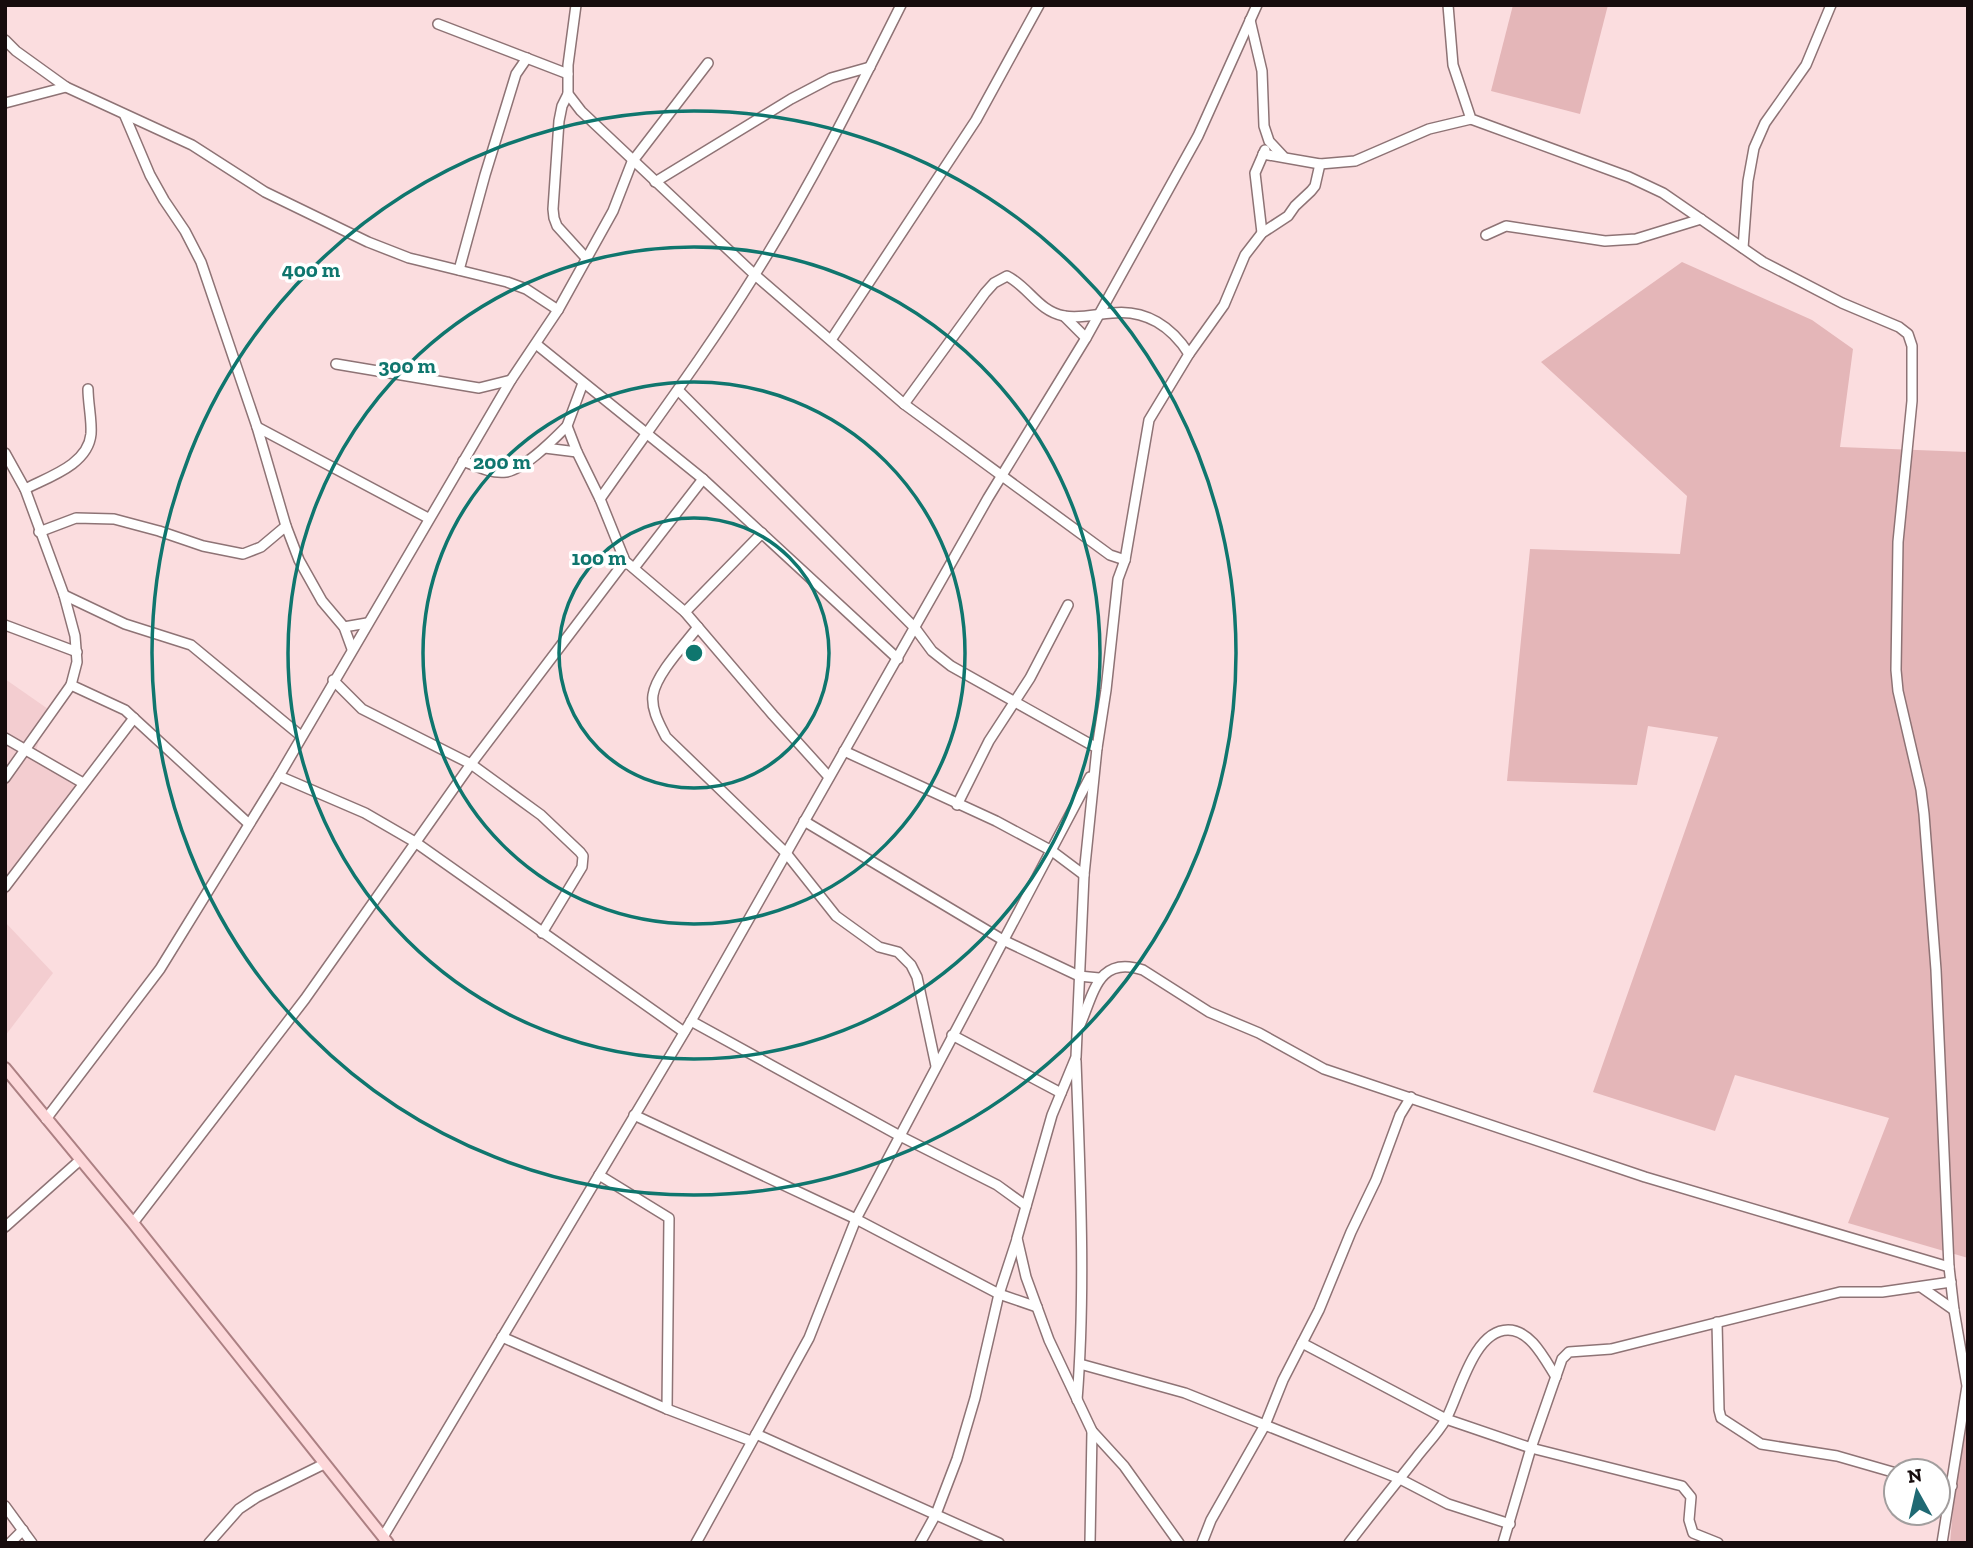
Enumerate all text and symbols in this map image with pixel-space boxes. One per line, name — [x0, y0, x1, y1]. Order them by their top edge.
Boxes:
text: 400 m — [282, 257, 341, 282]
text: 300 m — [378, 353, 436, 378]
text: 200 m — [473, 449, 531, 474]
text: 100 m — [572, 545, 627, 570]
centre of rings — [682, 641, 706, 665]
north arrow — [1882, 1457, 1952, 1527]
text: N — [1906, 1463, 1923, 1488]

